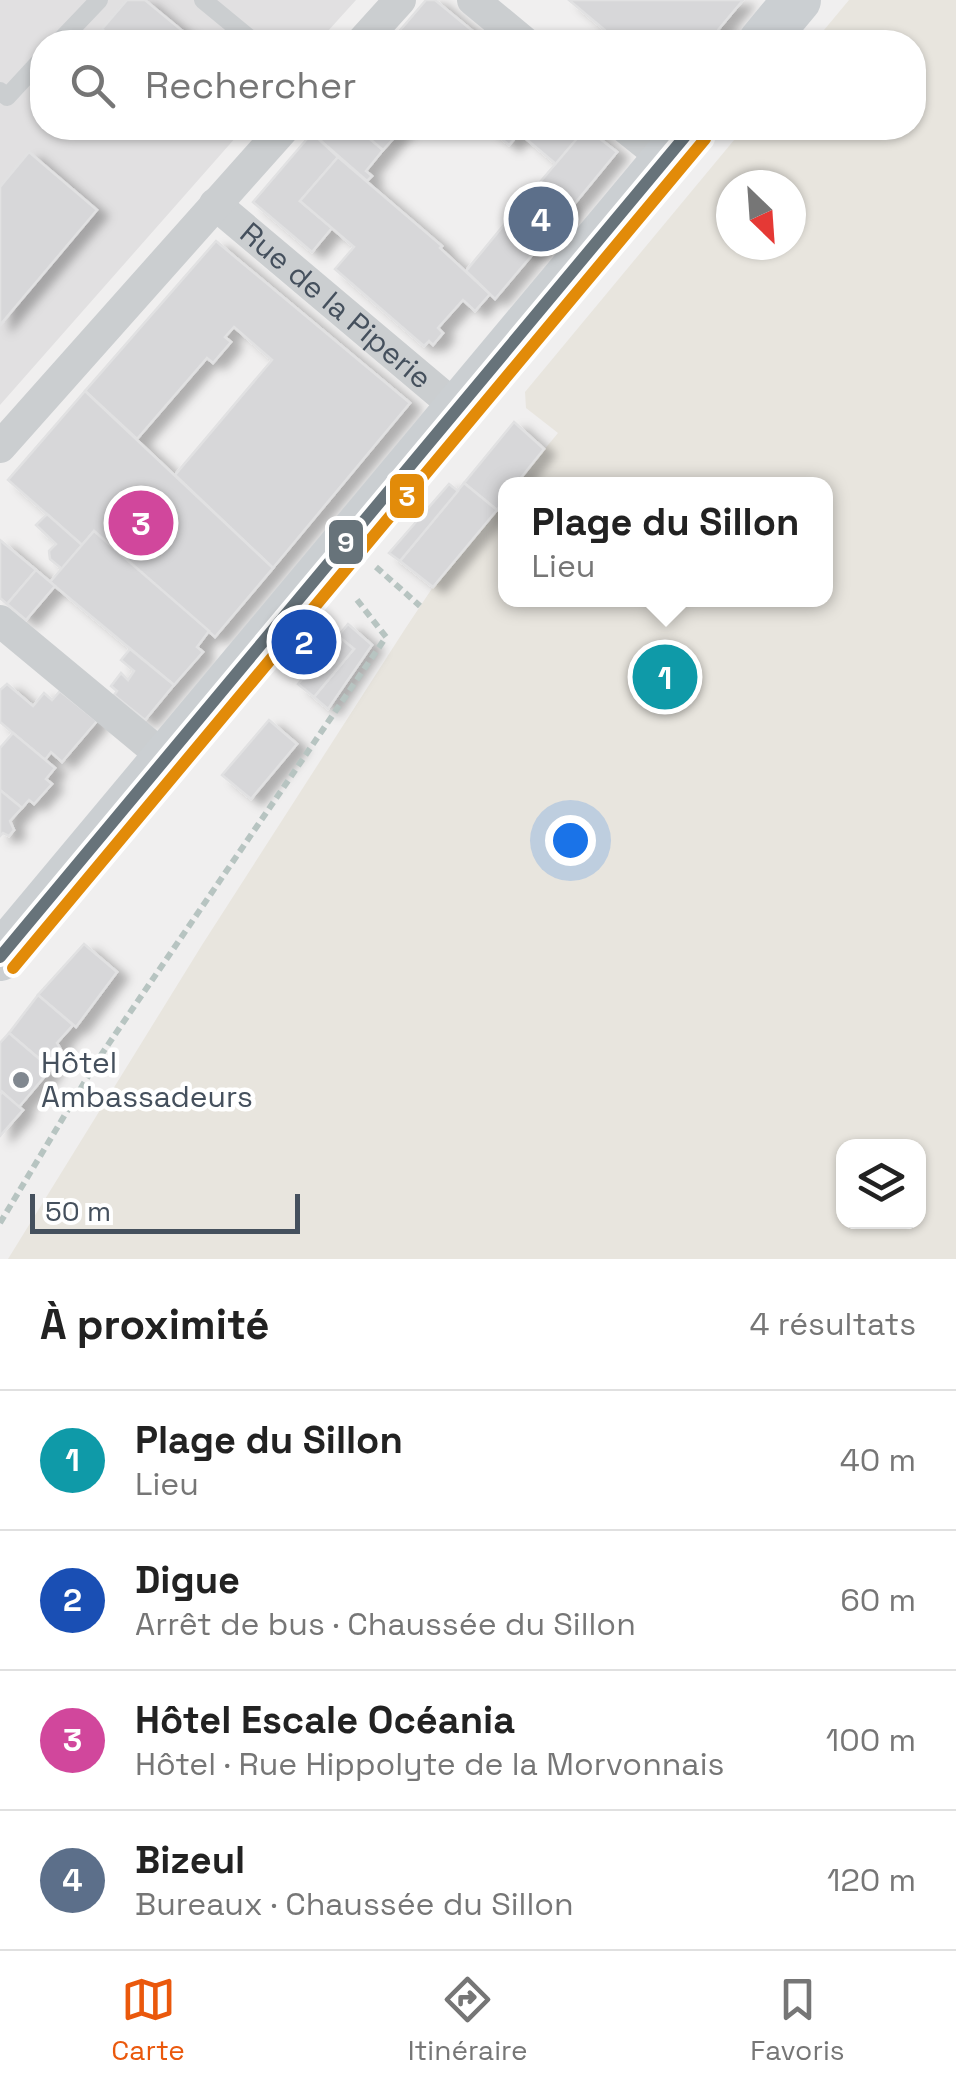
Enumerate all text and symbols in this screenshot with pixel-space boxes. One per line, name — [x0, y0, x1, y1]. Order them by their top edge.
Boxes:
search box — [30, 30, 926, 140]
icon: search — [65, 58, 120, 113]
text: Rechercher — [145, 61, 356, 109]
north arrow — [716, 170, 806, 260]
pin: 4 — [508, 182, 574, 256]
street label: Rue de la Piperie — [232, 214, 440, 397]
line badge: 3 — [388, 472, 426, 520]
popup — [498, 477, 833, 607]
text: 3 — [398, 478, 416, 514]
pin: 3 — [108, 486, 174, 560]
text: Plage du Sillon — [532, 498, 799, 546]
line badge: 9 — [327, 518, 365, 566]
text: 9 — [337, 524, 355, 560]
text: Lieu — [532, 546, 595, 586]
pin: 2 — [272, 604, 336, 680]
pin: 1 — [632, 640, 698, 714]
your location — [545, 815, 596, 866]
place label: Hôtel Ambassadeurs — [41, 1043, 253, 1116]
marker: Hôtel Ambassadeurs — [10, 1069, 32, 1091]
map controls — [836, 1139, 926, 1229]
button: layers — [836, 1139, 926, 1229]
scale bar — [30, 1189, 300, 1234]
text: 50 m — [45, 1193, 111, 1229]
text: À proximité — [40, 1298, 270, 1351]
text: 4 résultats — [749, 1304, 916, 1344]
text: Plage du Sillon — [135, 1416, 403, 1464]
text: 1 — [65, 1440, 80, 1480]
text: 40 m — [840, 1440, 916, 1480]
text: Lieu — [135, 1464, 199, 1504]
text: Digue — [135, 1556, 240, 1604]
text: 2 — [63, 1580, 82, 1620]
text: 60 m — [840, 1580, 916, 1620]
text: Arrêt de bus · Chaussée du Sillon — [135, 1604, 636, 1644]
text: Hôtel Escale Océania — [135, 1696, 515, 1744]
text: 3 — [63, 1720, 82, 1760]
text: 100 m — [826, 1720, 916, 1760]
text: Hôtel · Rue Hippolyte de la Morvonnais — [135, 1744, 724, 1784]
text: Bizeul — [135, 1836, 245, 1884]
text: 4 — [62, 1860, 83, 1900]
text: 120 m — [827, 1860, 916, 1900]
text: Bureaux · Chaussée du Sillon — [135, 1884, 574, 1924]
tab: Carte — [111, 1972, 185, 2068]
tab: Itinéraire — [408, 1972, 528, 2068]
tab: Favoris — [750, 1972, 845, 2068]

